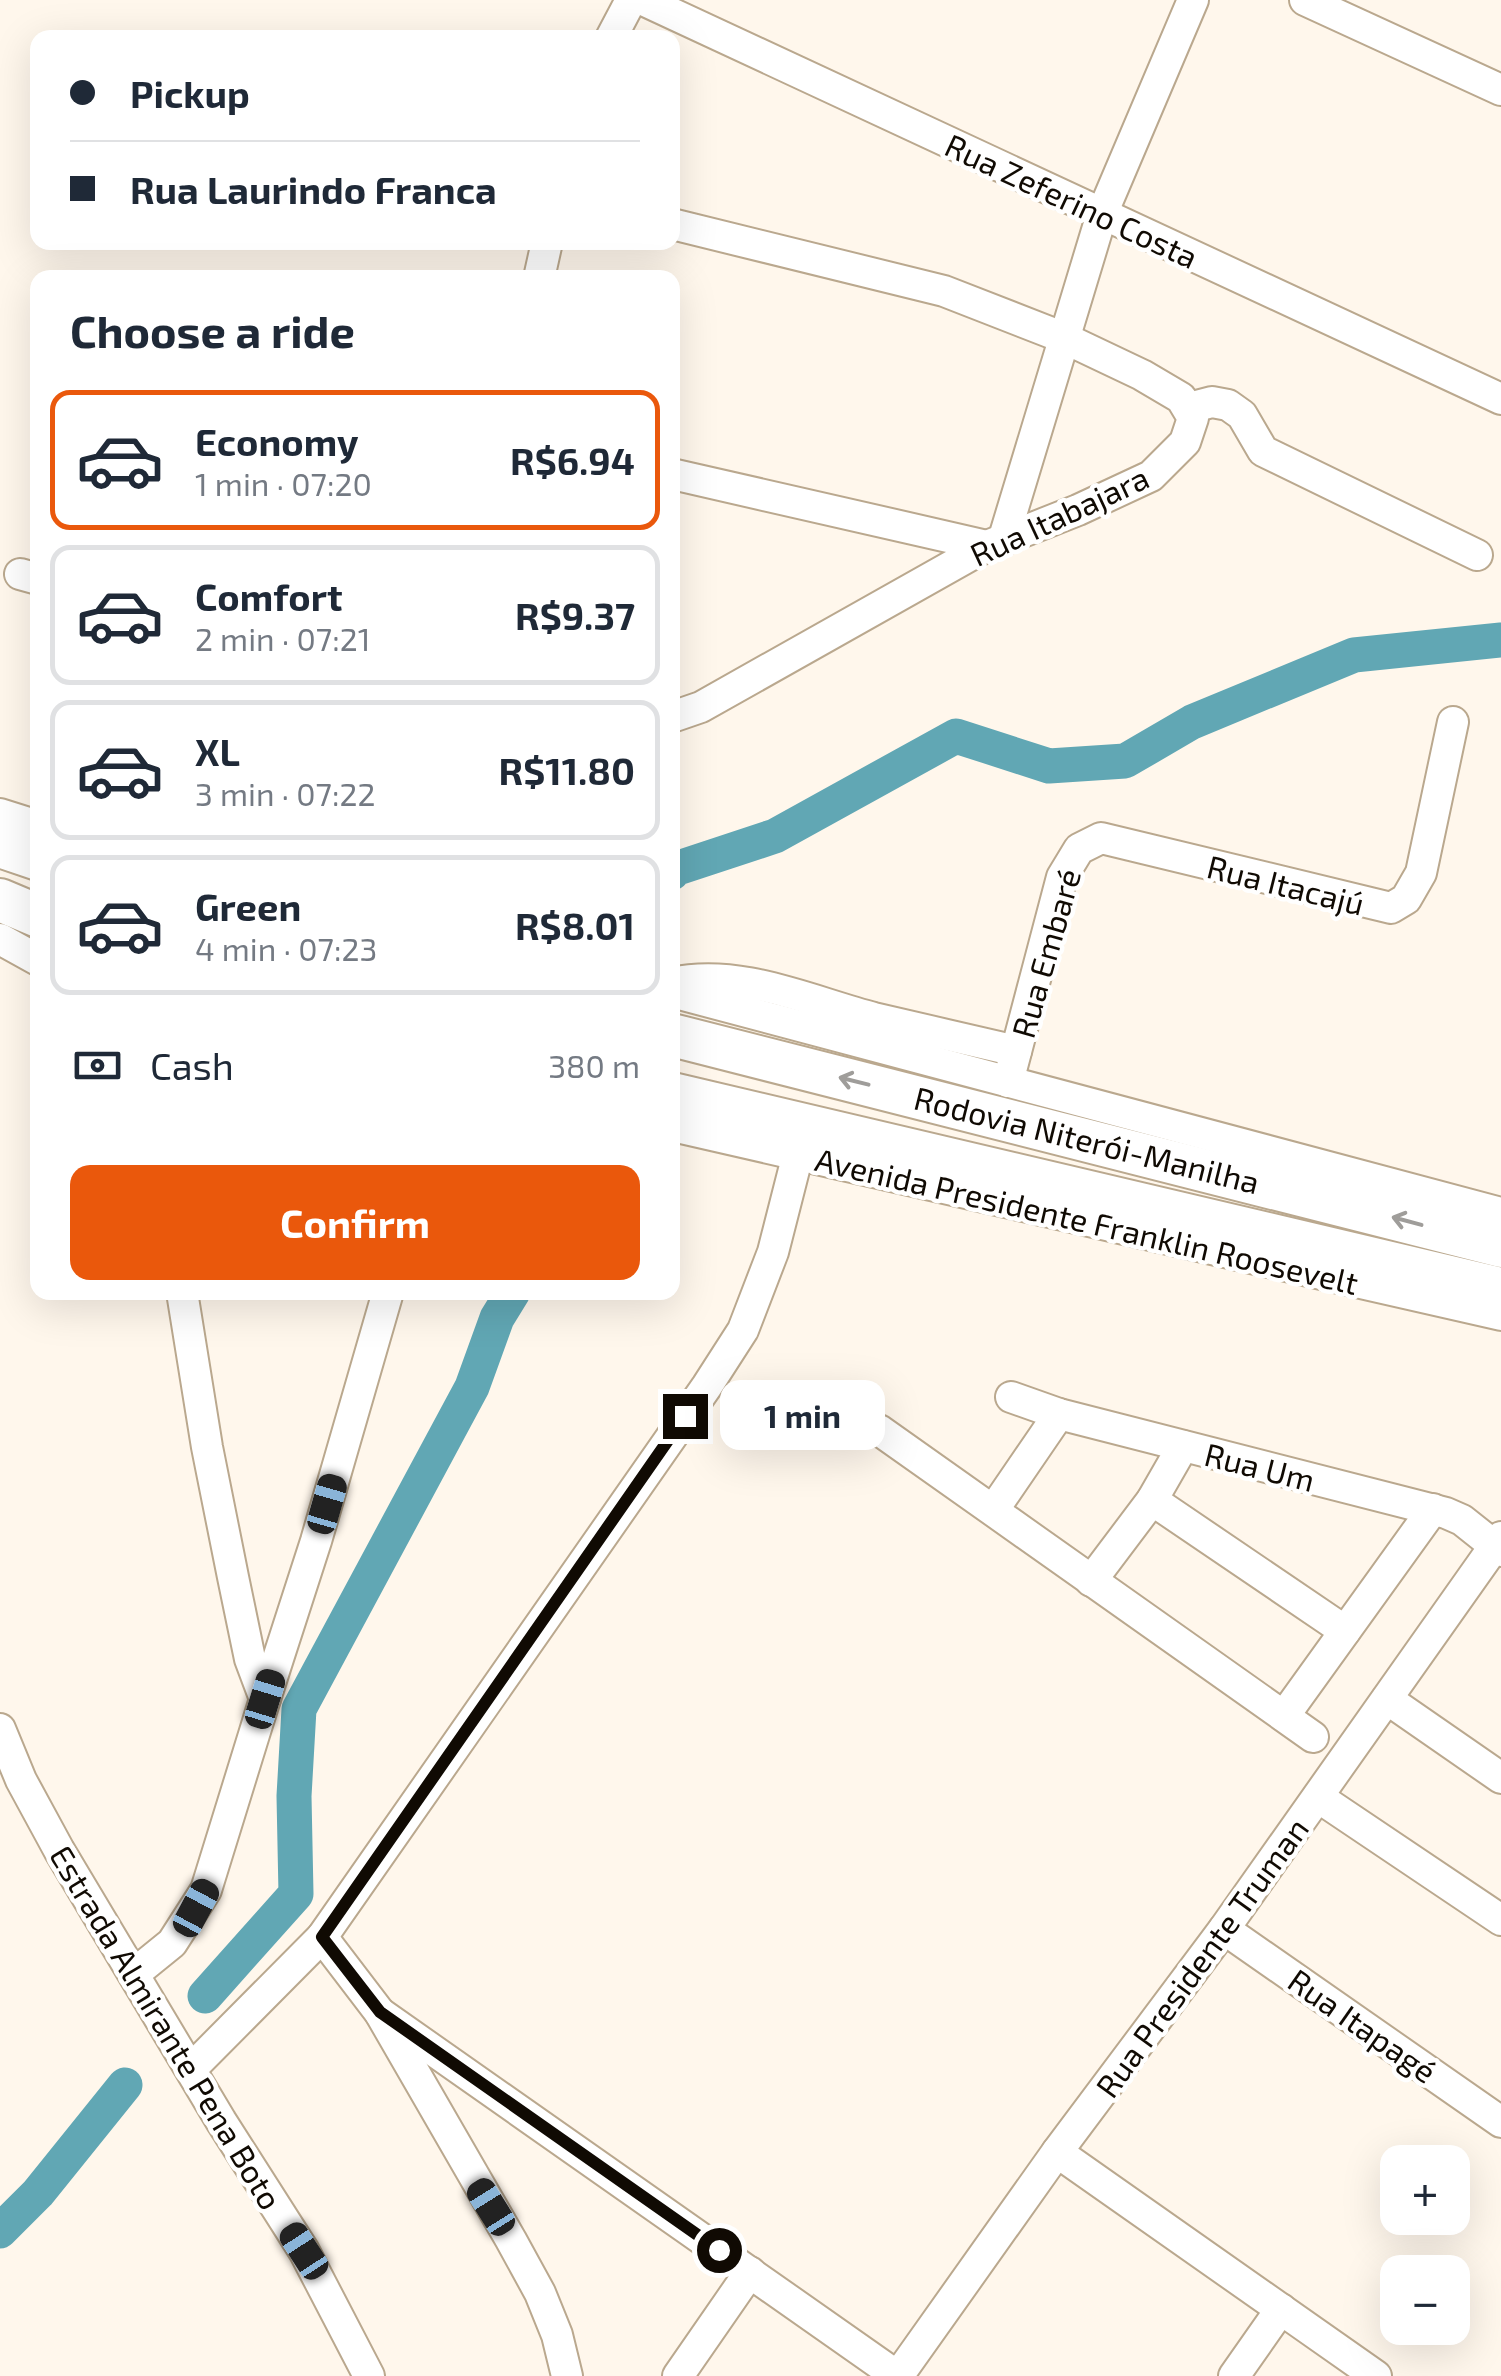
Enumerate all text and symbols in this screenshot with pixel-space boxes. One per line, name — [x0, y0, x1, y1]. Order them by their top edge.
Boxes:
text: Pickup — [130, 70, 250, 116]
street label: Rua Zeferino Costa — [940, 125, 1204, 275]
text: Rua Laurindo Franca — [130, 166, 497, 212]
text: Choose a ride — [70, 303, 355, 357]
icon: car — [75, 415, 165, 505]
text: Economy — [195, 418, 359, 464]
text: R$6.94 — [510, 437, 635, 483]
street label: Rua Itabajara — [964, 457, 1155, 574]
text: 1 min · 07:20 — [195, 464, 372, 502]
icon: car — [75, 570, 165, 660]
text: Comfort — [195, 573, 343, 619]
text: R$9.37 — [515, 592, 635, 638]
text: 2 min · 07:21 — [195, 619, 370, 657]
icon: car — [75, 725, 165, 815]
text: XL — [195, 728, 240, 774]
text: R$11.80 — [499, 747, 635, 793]
text: 3 min · 07:22 — [195, 774, 376, 812]
street label: Rua Itacajú — [1203, 846, 1368, 923]
street label: Rua Embaré — [1003, 864, 1087, 1042]
icon: car — [75, 880, 165, 970]
text: Green — [195, 883, 301, 929]
text: R$8.01 — [515, 902, 635, 948]
text: 4 min · 07:23 — [195, 929, 377, 967]
icon: cash — [70, 1038, 125, 1093]
text: Cash — [150, 1042, 234, 1088]
text: 380 m — [548, 1046, 640, 1084]
one-way arrow — [839, 1071, 871, 1089]
street label: Rodovia Niterói-Manilha — [911, 1078, 1263, 1200]
street label: Avenida Presidente Franklin Roosevelt — [812, 1139, 1362, 1301]
button: Confirm — [70, 1165, 640, 1280]
one-way arrow — [1392, 1210, 1423, 1229]
callout: 1 min — [720, 1381, 885, 1451]
route end — [663, 1394, 708, 1439]
text: 1 min — [764, 1396, 841, 1434]
street label: Rua Um — [1201, 1434, 1319, 1498]
car — [304, 1471, 350, 1537]
car — [242, 1666, 288, 1732]
street label: Rua Presidente Truman — [1087, 1810, 1315, 2104]
street label: Estrada Almirante Pena Boto — [43, 1838, 291, 2216]
car — [169, 1874, 223, 1942]
street label: Rua Itapagé — [1282, 1960, 1444, 2090]
map controls — [1380, 2145, 1470, 2345]
button: + — [1380, 2145, 1470, 2235]
car — [462, 2174, 520, 2240]
car — [275, 2218, 333, 2284]
route start — [697, 2228, 742, 2273]
button: − — [1380, 2255, 1470, 2345]

